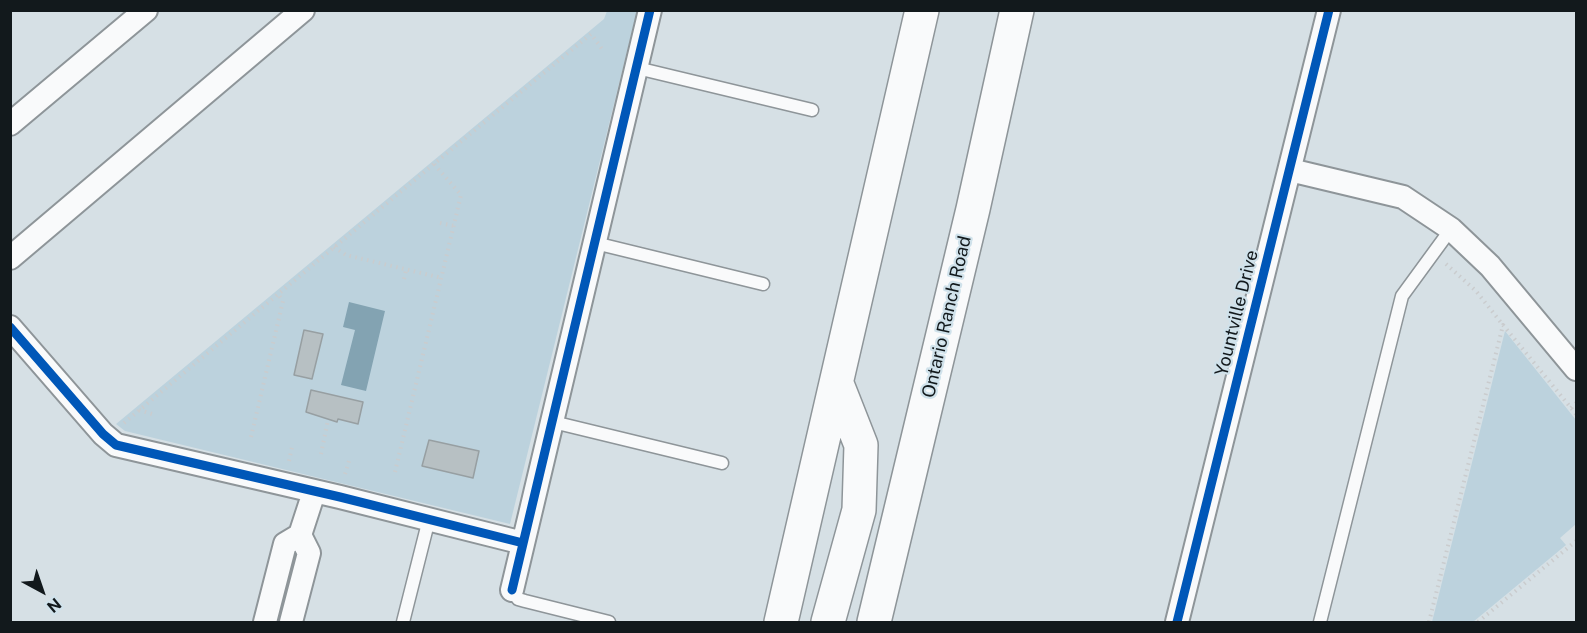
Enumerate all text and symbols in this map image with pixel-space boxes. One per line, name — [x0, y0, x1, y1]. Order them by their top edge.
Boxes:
street label: Ontario Ranch Road — [918, 234, 976, 400]
street label: Yountville Drive — [1211, 248, 1263, 378]
north arrow — [12, 561, 72, 621]
text: N — [43, 594, 65, 616]

